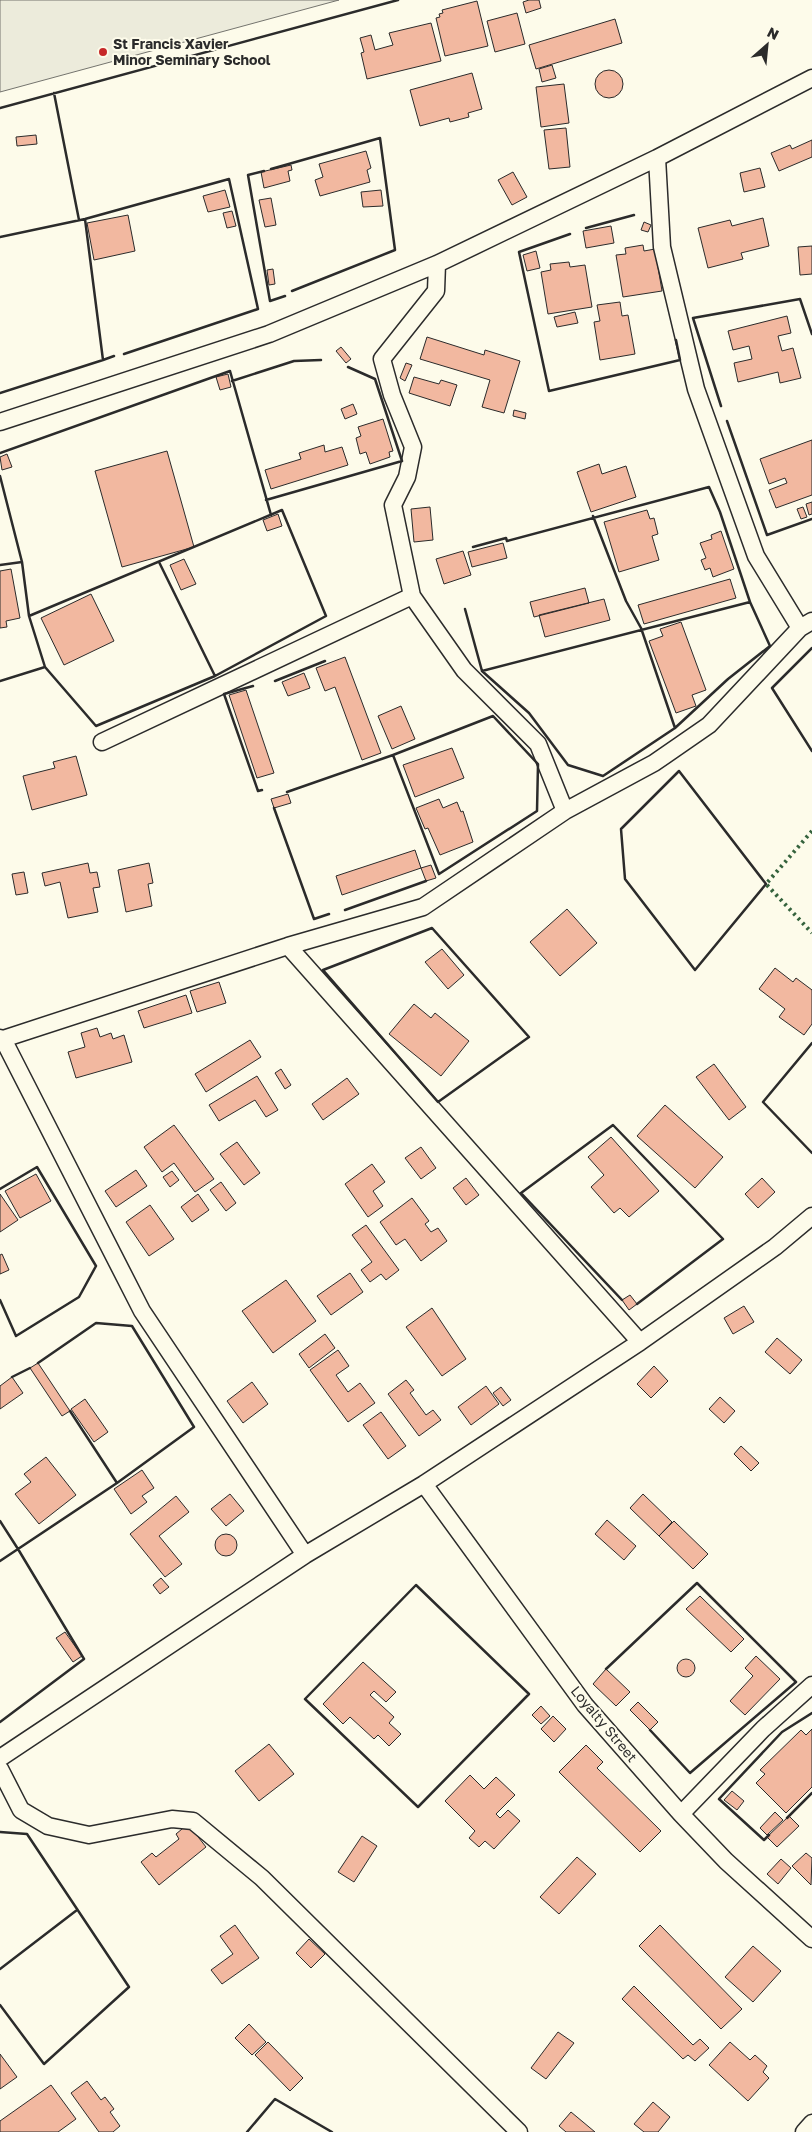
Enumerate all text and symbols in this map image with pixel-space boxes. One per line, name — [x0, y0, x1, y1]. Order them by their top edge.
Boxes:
north arrow — [742, 20, 792, 70]
text: N — [765, 23, 782, 43]
place label: St Francis Xavier Minor Seminary School — [113, 35, 271, 68]
marker: St Francis Xavier Minor Seminary School — [97, 46, 109, 58]
street label: Loyalty Street — [568, 1682, 641, 1765]

